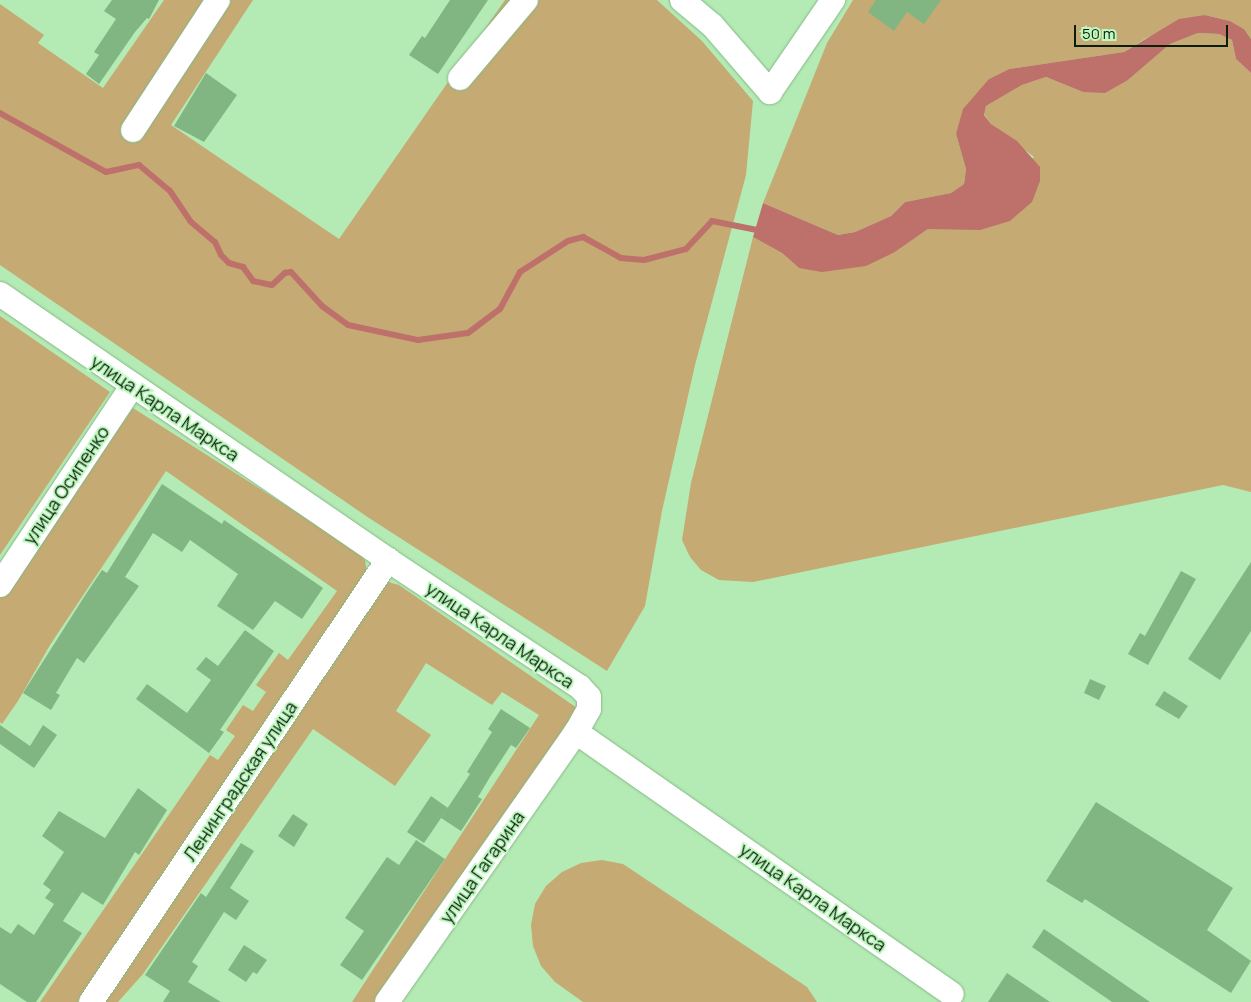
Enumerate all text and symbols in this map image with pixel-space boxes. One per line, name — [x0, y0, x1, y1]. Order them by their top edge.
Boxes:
scale bar — [1076, 15, 1230, 47]
text: 50 m — [1082, 23, 1116, 44]
street label: улица Карла Маркса — [87, 350, 243, 466]
street label: улица Осипенко — [18, 422, 114, 548]
street label: улица Карла Маркса — [422, 577, 578, 693]
street label: Ленинградская улица — [179, 697, 301, 865]
street label: улица Гагарина — [435, 807, 529, 927]
street label: улица Карла Маркса — [735, 838, 891, 956]

